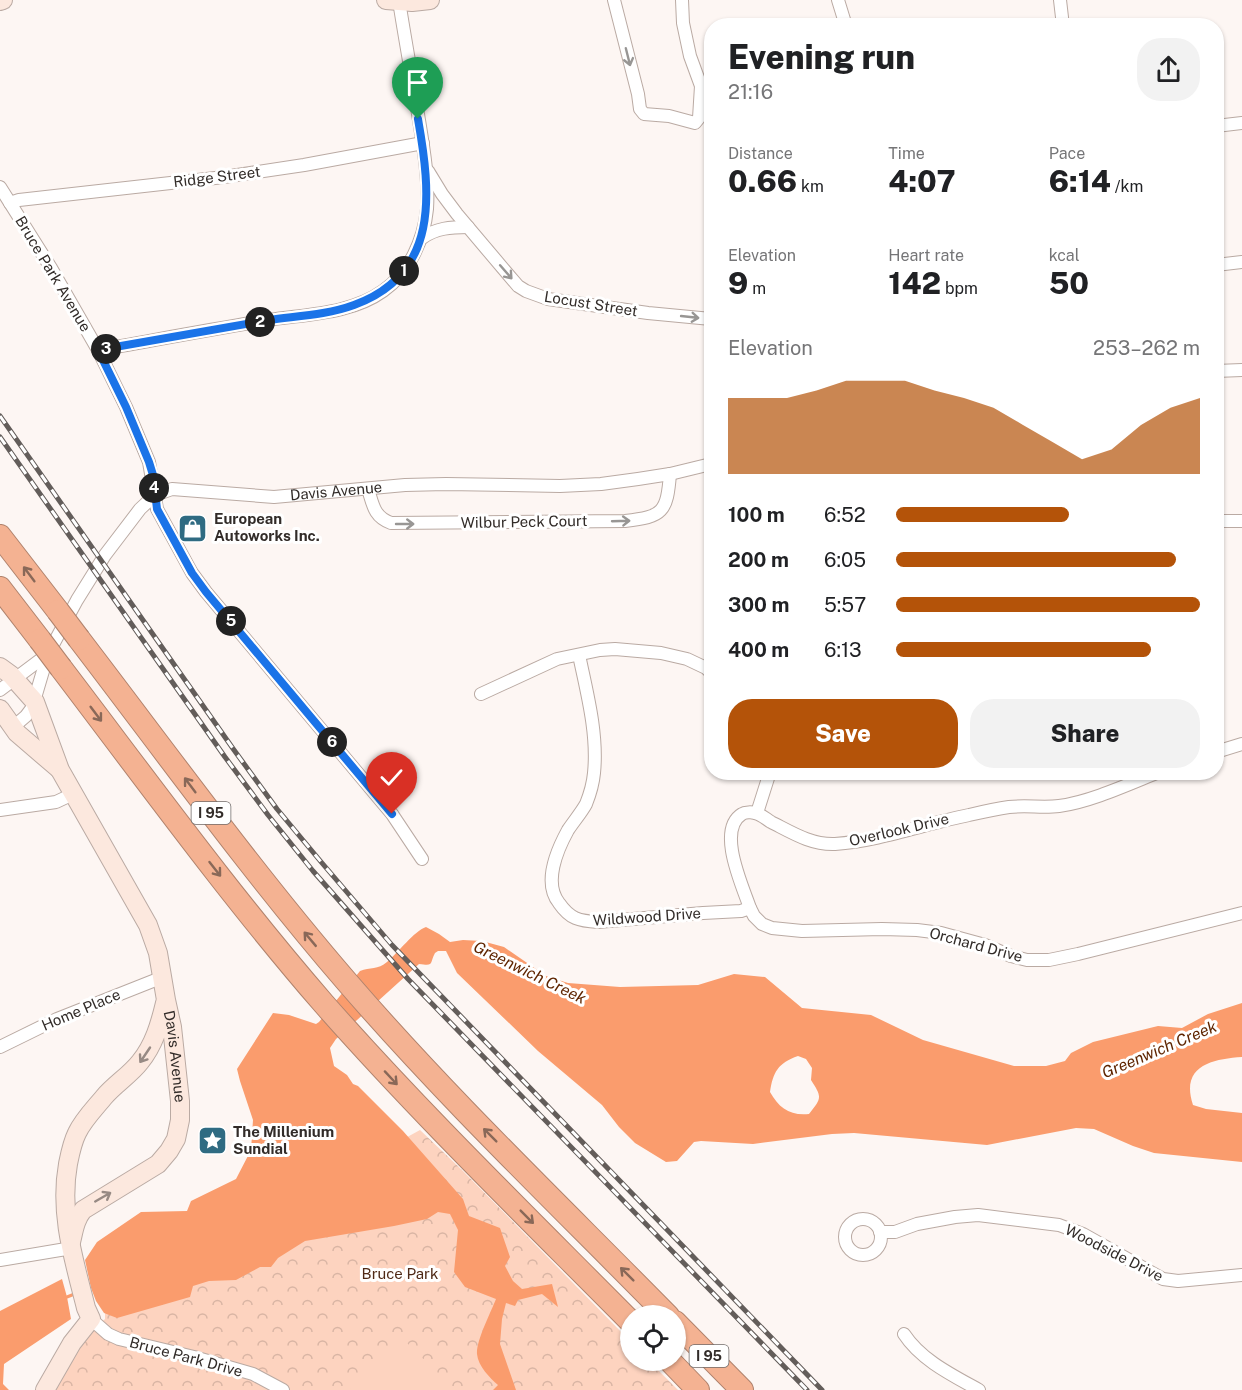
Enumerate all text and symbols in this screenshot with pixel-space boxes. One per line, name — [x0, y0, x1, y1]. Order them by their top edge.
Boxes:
text: Evening run — [728, 38, 915, 76]
button: share — [1137, 38, 1200, 101]
one-way arrow — [623, 47, 635, 66]
pin — [392, 57, 443, 119]
icon: arrive — [401, 66, 434, 99]
text: 21:16 — [728, 80, 773, 104]
text: Distance — [728, 144, 793, 163]
text: Time — [888, 144, 925, 163]
text: Pace — [1049, 144, 1085, 163]
street label: Ridge Street — [172, 163, 262, 190]
text: 0.66 — [728, 163, 797, 199]
text: 4:07 — [888, 163, 956, 199]
text: 6:14 — [1049, 163, 1111, 199]
text: km — [797, 177, 824, 196]
text: /km — [1111, 177, 1143, 196]
street label: Bruce Park Avenue — [12, 213, 95, 335]
text: Elevation — [728, 246, 796, 265]
text: Heart rate — [888, 246, 964, 265]
text: kcal — [1049, 246, 1080, 265]
pin: 1 — [389, 256, 419, 286]
text: 1 — [401, 261, 407, 280]
one-way arrow — [499, 264, 513, 279]
text: 9 — [728, 265, 748, 301]
text: 142 — [888, 265, 941, 301]
text: 50 — [1049, 265, 1089, 301]
text: m — [748, 279, 766, 298]
text: bpm — [941, 279, 978, 298]
street label: Locust Street — [543, 288, 639, 319]
pin: 2 — [245, 307, 275, 337]
text: 2 — [255, 312, 265, 331]
one-way arrow — [680, 312, 700, 323]
pin: 3 — [91, 334, 121, 364]
text: Elevation — [728, 336, 813, 360]
text: 253–262 m — [1093, 336, 1200, 360]
text: 3 — [101, 339, 111, 358]
pin: 4 — [139, 473, 169, 503]
text: 4 — [149, 478, 159, 497]
street label: Davis Avenue — [289, 478, 383, 504]
text: 100 m — [728, 503, 785, 527]
text: 6:52 — [824, 503, 866, 527]
place label: European Autoworks Inc. — [214, 510, 320, 544]
shop icon: European Autoworks Inc. — [177, 512, 209, 544]
street label: Wilbur Peck Court — [460, 512, 588, 531]
one-way arrow — [611, 515, 631, 527]
one-way arrow — [395, 518, 415, 530]
text: 200 m — [728, 548, 789, 572]
text: 6:05 — [824, 548, 866, 572]
one-way arrow — [23, 566, 35, 582]
text: 300 m — [728, 593, 789, 617]
text: 5:57 — [824, 593, 866, 617]
pin: 5 — [216, 606, 246, 636]
text: 5 — [226, 611, 236, 630]
text: 400 m — [728, 638, 789, 662]
text: 6:13 — [824, 638, 862, 662]
button: Save — [728, 699, 958, 768]
button: Share — [970, 699, 1200, 768]
one-way arrow — [90, 706, 103, 722]
pin: 6 — [317, 727, 347, 757]
text: 6 — [327, 732, 337, 751]
pin — [366, 752, 417, 814]
icon: check — [375, 761, 408, 794]
one-way arrow — [184, 777, 197, 793]
road number: I 95 — [192, 802, 230, 824]
street label: Overlook Drive — [847, 810, 950, 849]
one-way arrow — [208, 861, 221, 877]
street label: Wildwood Drive — [592, 904, 702, 929]
street label: Orchard Drive — [928, 924, 1025, 965]
one-way arrow — [304, 931, 317, 947]
water label: Greenwich Creek — [470, 937, 589, 1008]
street label: Home Place — [39, 985, 123, 1034]
street label: Davis Avenue — [161, 1009, 189, 1103]
water label: Greenwich Creek — [1099, 1017, 1220, 1082]
one-way arrow — [139, 1046, 151, 1062]
one-way arrow — [384, 1070, 398, 1085]
place label: The Millenium Sundial — [233, 1123, 334, 1157]
place icon: The Millenium Sundial — [196, 1125, 228, 1157]
one-way arrow — [483, 1128, 498, 1143]
one-way arrow — [94, 1191, 111, 1203]
one-way arrow — [520, 1210, 535, 1225]
street label: Woodside Drive — [1062, 1221, 1166, 1285]
park label: Bruce Park — [362, 1265, 438, 1282]
one-way arrow — [620, 1266, 635, 1281]
map controls — [620, 1305, 686, 1371]
button: locate — [620, 1305, 686, 1371]
street label: Bruce Park Drive — [128, 1333, 245, 1380]
road number: I 95 — [690, 1345, 728, 1367]

